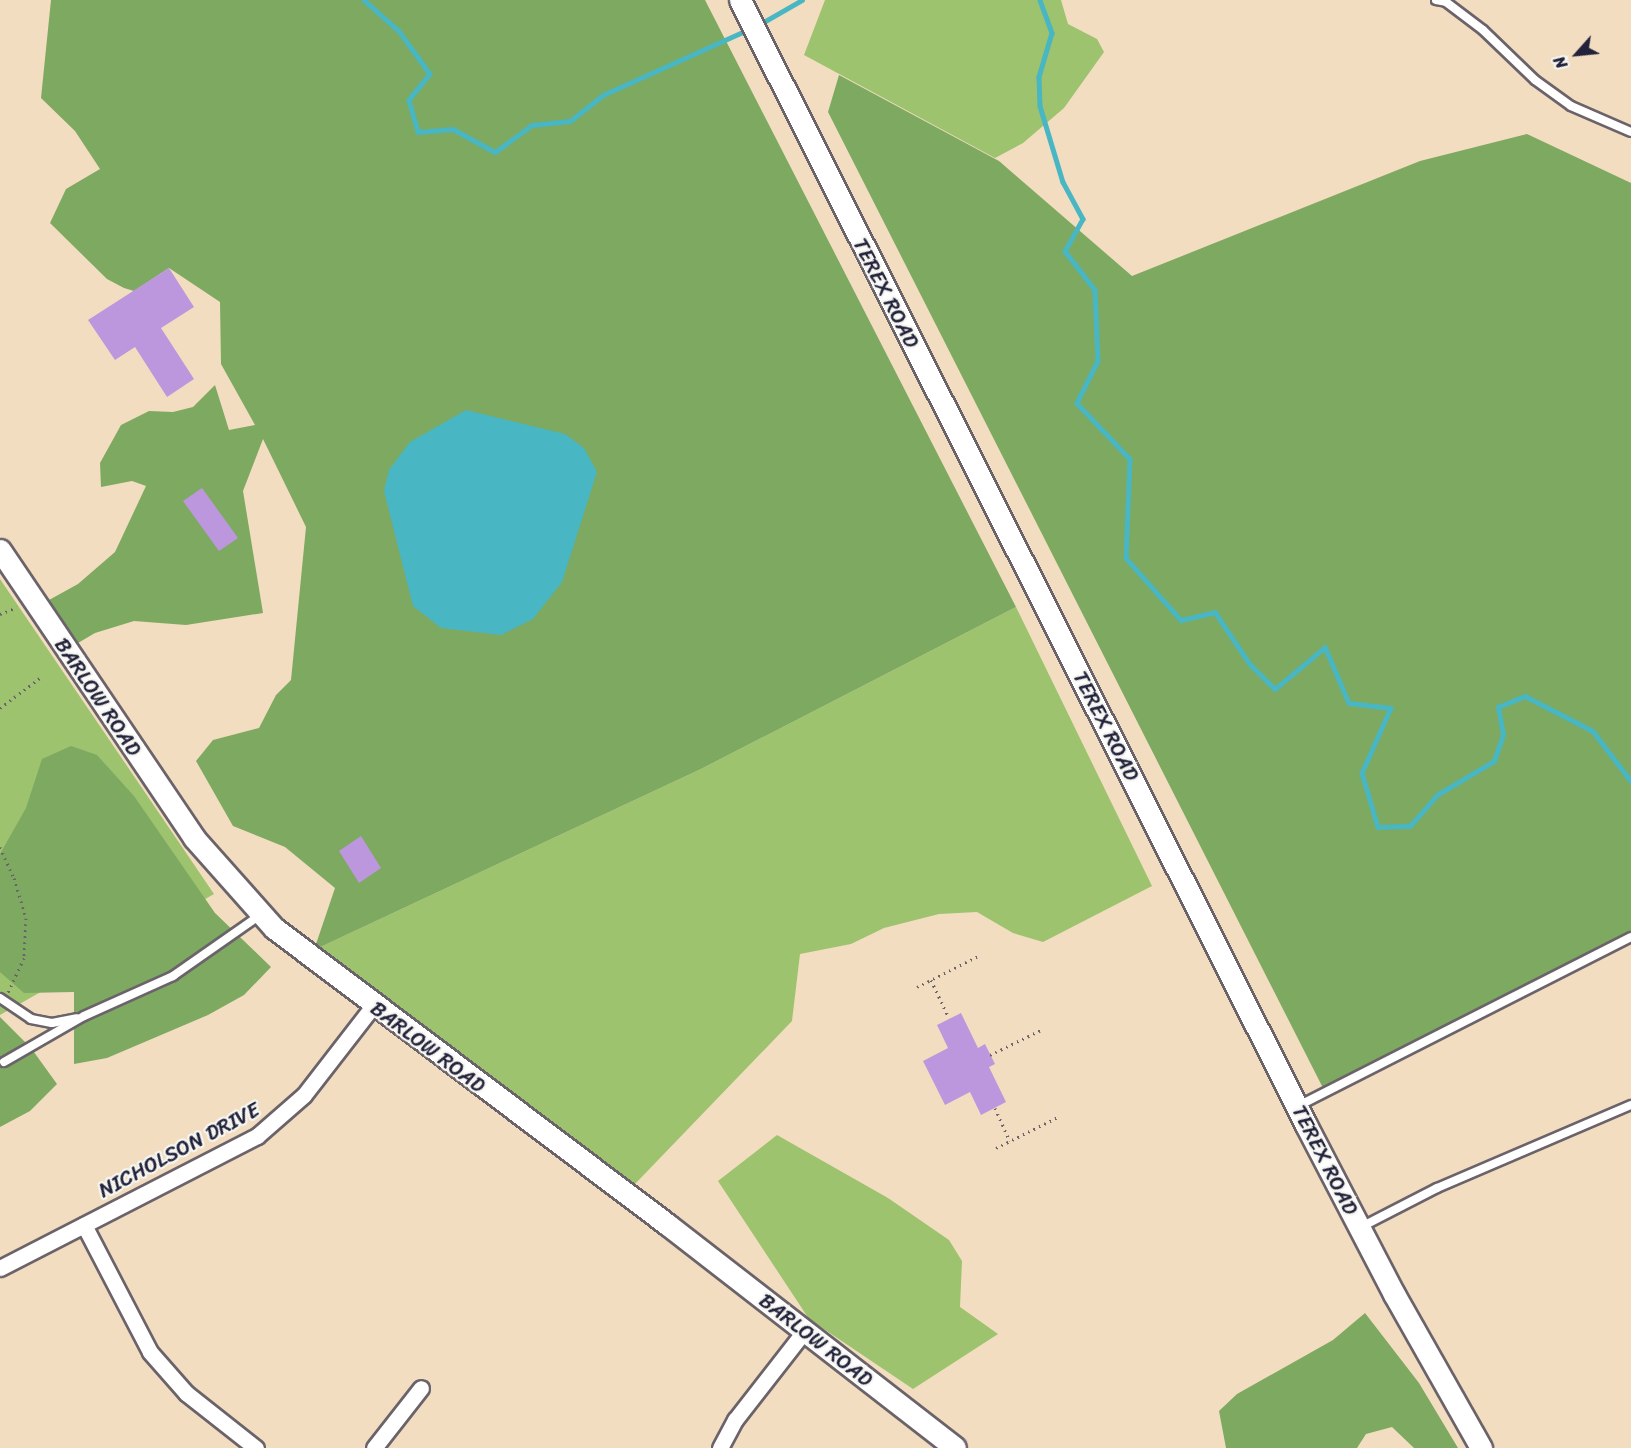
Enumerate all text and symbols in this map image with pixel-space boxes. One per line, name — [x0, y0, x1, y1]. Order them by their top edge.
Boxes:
north arrow — [1547, 24, 1607, 84]
text: N — [1545, 51, 1576, 74]
street label: TEREX ROAD — [848, 234, 924, 352]
street label: BARLOW ROAD — [49, 633, 147, 761]
street label: TEREX ROAD — [1068, 667, 1144, 785]
street label: BARLOW ROAD — [366, 996, 490, 1098]
street label: NICHOLSON DRIVE — [94, 1097, 264, 1203]
street label: TEREX ROAD — [1287, 1101, 1363, 1219]
street label: BARLOW ROAD — [754, 1288, 878, 1392]

